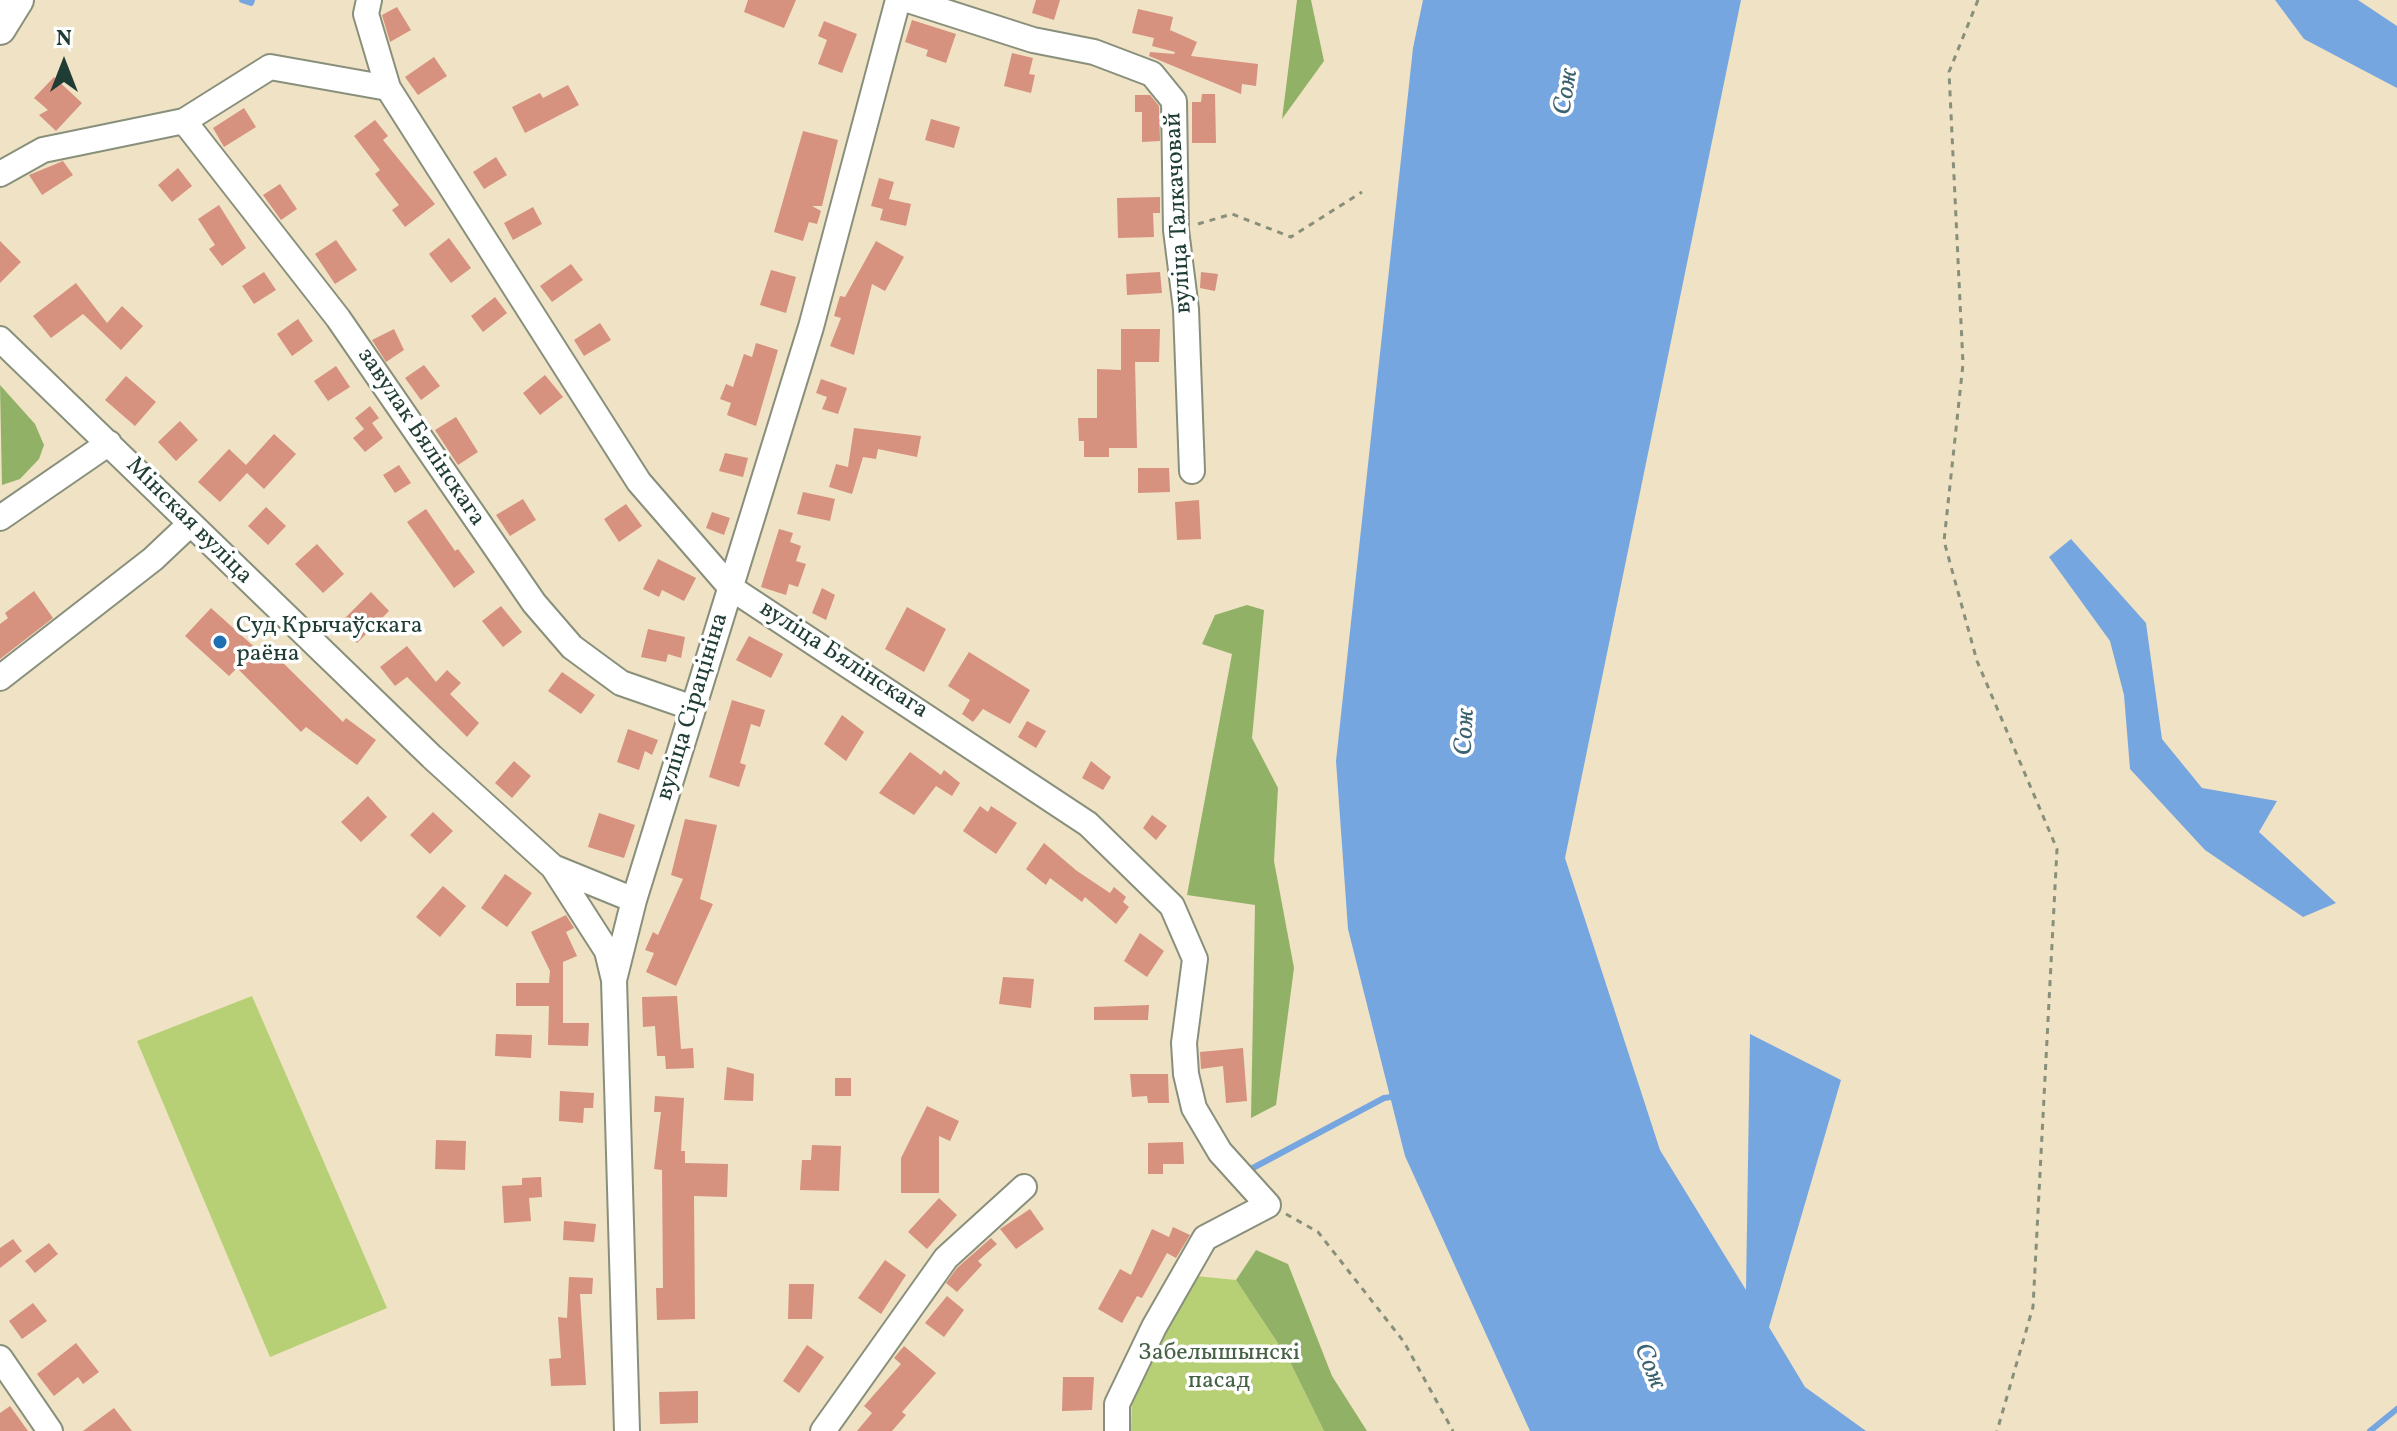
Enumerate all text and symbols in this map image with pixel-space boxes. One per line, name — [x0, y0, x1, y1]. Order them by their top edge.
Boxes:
north arrow — [24, 24, 104, 104]
text: N — [56, 24, 72, 55]
water label: Сож — [1549, 66, 1587, 118]
street label: вуліца Талкачовай — [1160, 112, 1200, 314]
street label: завулак Бялінскага — [350, 343, 490, 533]
street label: Мінская вуліца — [119, 453, 257, 591]
street label: вуліца Бялінскага — [753, 596, 933, 726]
street label: вуліца Сірацініна — [652, 610, 736, 804]
place label: Суд Крычаўскага раёна — [236, 614, 423, 670]
marker: Суд Крычаўскага раёна — [211, 633, 229, 651]
water label: Сож — [1450, 708, 1484, 756]
water label: Сож — [1625, 1339, 1671, 1395]
park label: Забелышынскі пасад — [1138, 1341, 1300, 1397]

